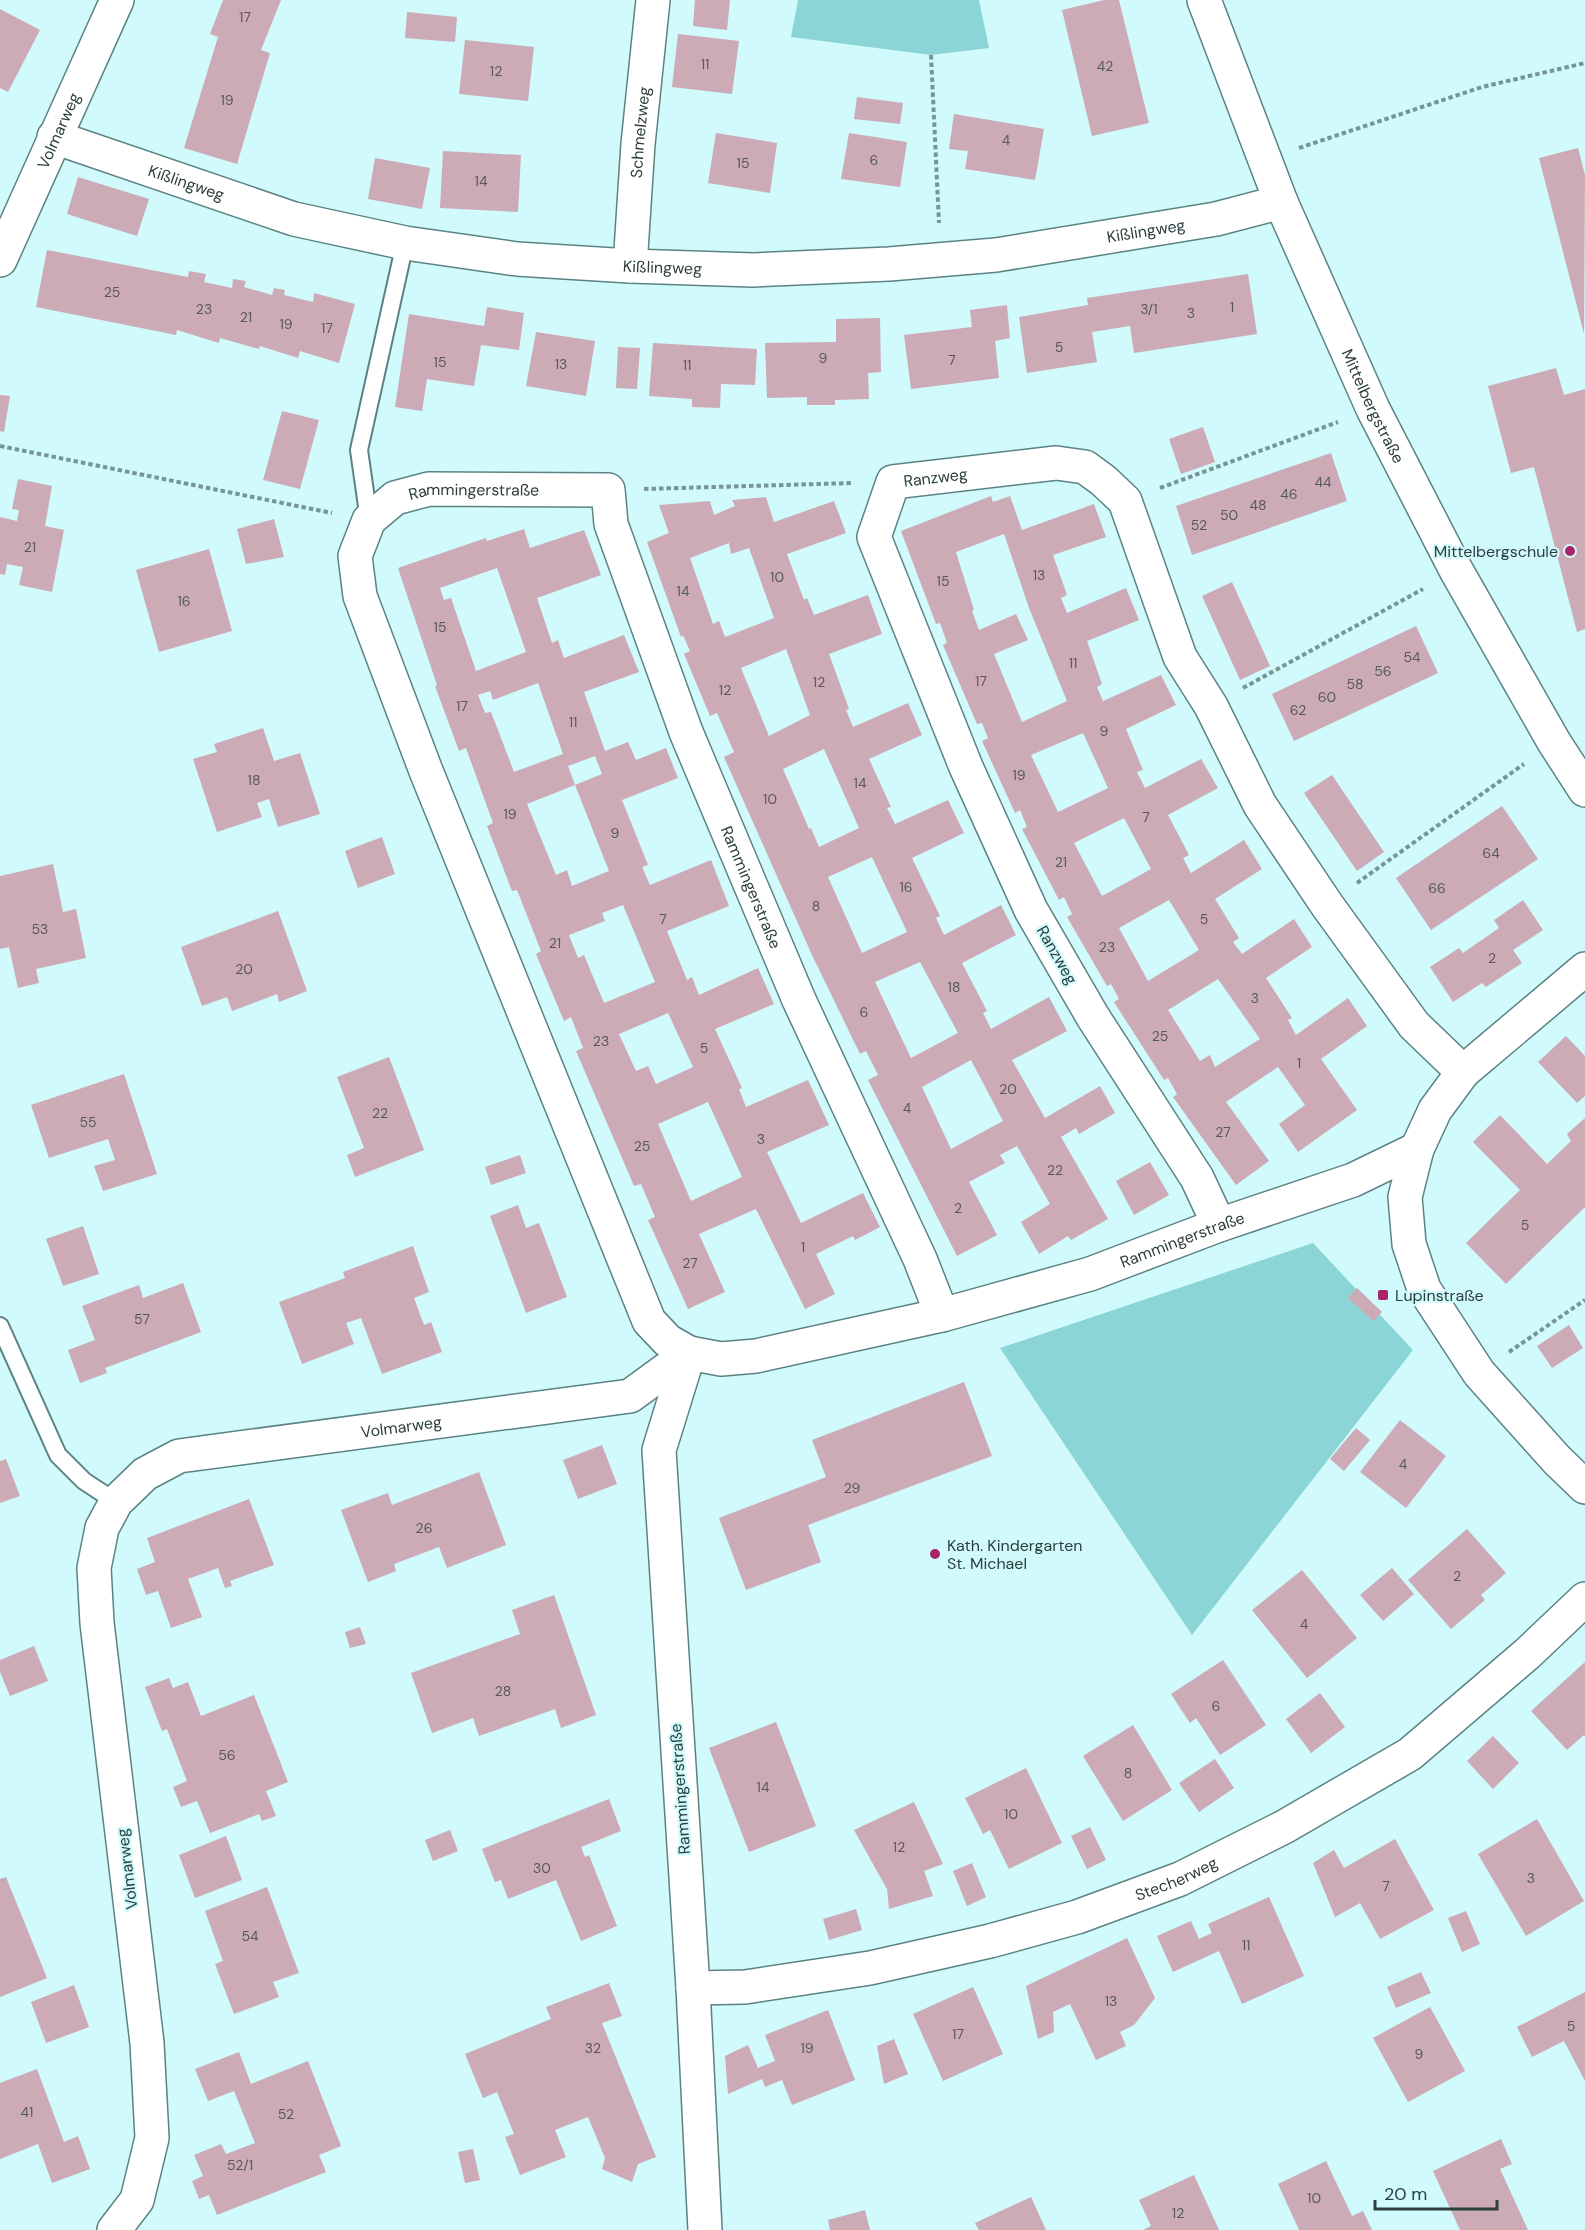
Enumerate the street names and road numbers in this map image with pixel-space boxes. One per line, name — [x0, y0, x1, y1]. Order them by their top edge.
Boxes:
street label: Schmelzweg — [625, 86, 654, 179]
street label: Volmarweg — [32, 89, 85, 172]
street label: Kißlingweg — [146, 160, 227, 205]
street label: Kißlingweg — [1105, 214, 1187, 247]
street label: Kißlingweg — [622, 255, 702, 279]
street label: Mittelbergstraße — [1337, 346, 1410, 467]
street label: Ranzweg — [902, 463, 969, 491]
street label: Rammingerstraße — [406, 478, 539, 505]
street label: Rammingerstraße — [716, 823, 787, 952]
street label: Ranzweg — [1032, 922, 1082, 988]
street label: Rammingerstraße — [1117, 1207, 1247, 1272]
street label: Volmarweg — [359, 1411, 443, 1442]
street label: Rammingerstraße — [665, 1723, 695, 1855]
street label: Volmarweg — [112, 1827, 142, 1911]
street label: Stecherweg — [1132, 1852, 1221, 1905]

